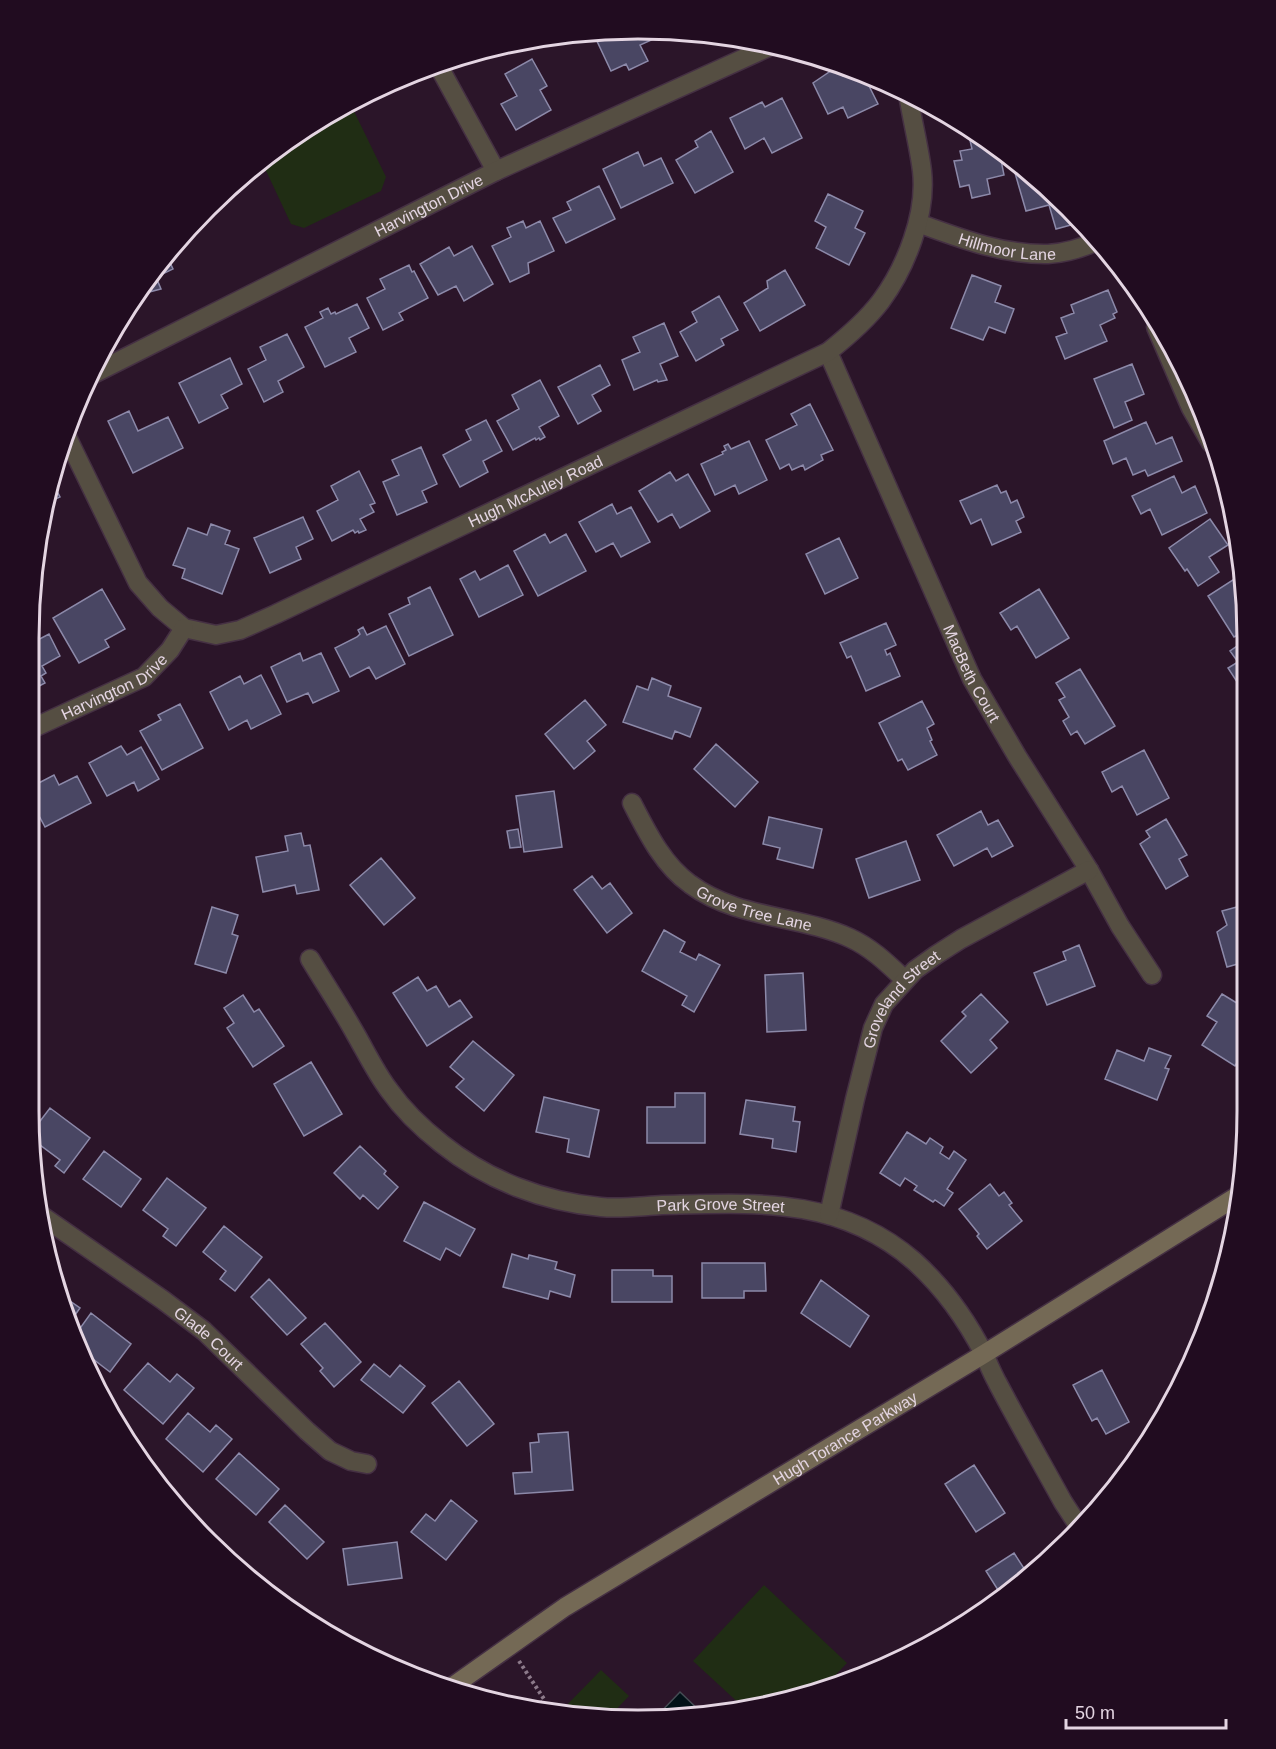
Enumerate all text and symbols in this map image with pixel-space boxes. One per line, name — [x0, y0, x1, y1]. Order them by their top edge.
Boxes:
street label: Harvington Drive — [372, 171, 486, 240]
street label: Hillmoor Lane — [956, 230, 1057, 263]
street label: Hugh McAuley Road — [465, 452, 605, 531]
street label: MacBeth Court — [940, 622, 1003, 726]
street label: Harvington Drive — [59, 650, 171, 723]
street label: Grove Tree Lane — [693, 882, 814, 934]
street label: Groveland Street — [860, 947, 943, 1050]
street label: Park Grove Street — [656, 1196, 786, 1216]
street label: Glade Court — [171, 1304, 247, 1374]
street label: Hugh Torance Parkway — [770, 1388, 920, 1488]
scale bar — [1066, 1692, 1226, 1730]
text: 50 m — [1075, 1703, 1115, 1723]

